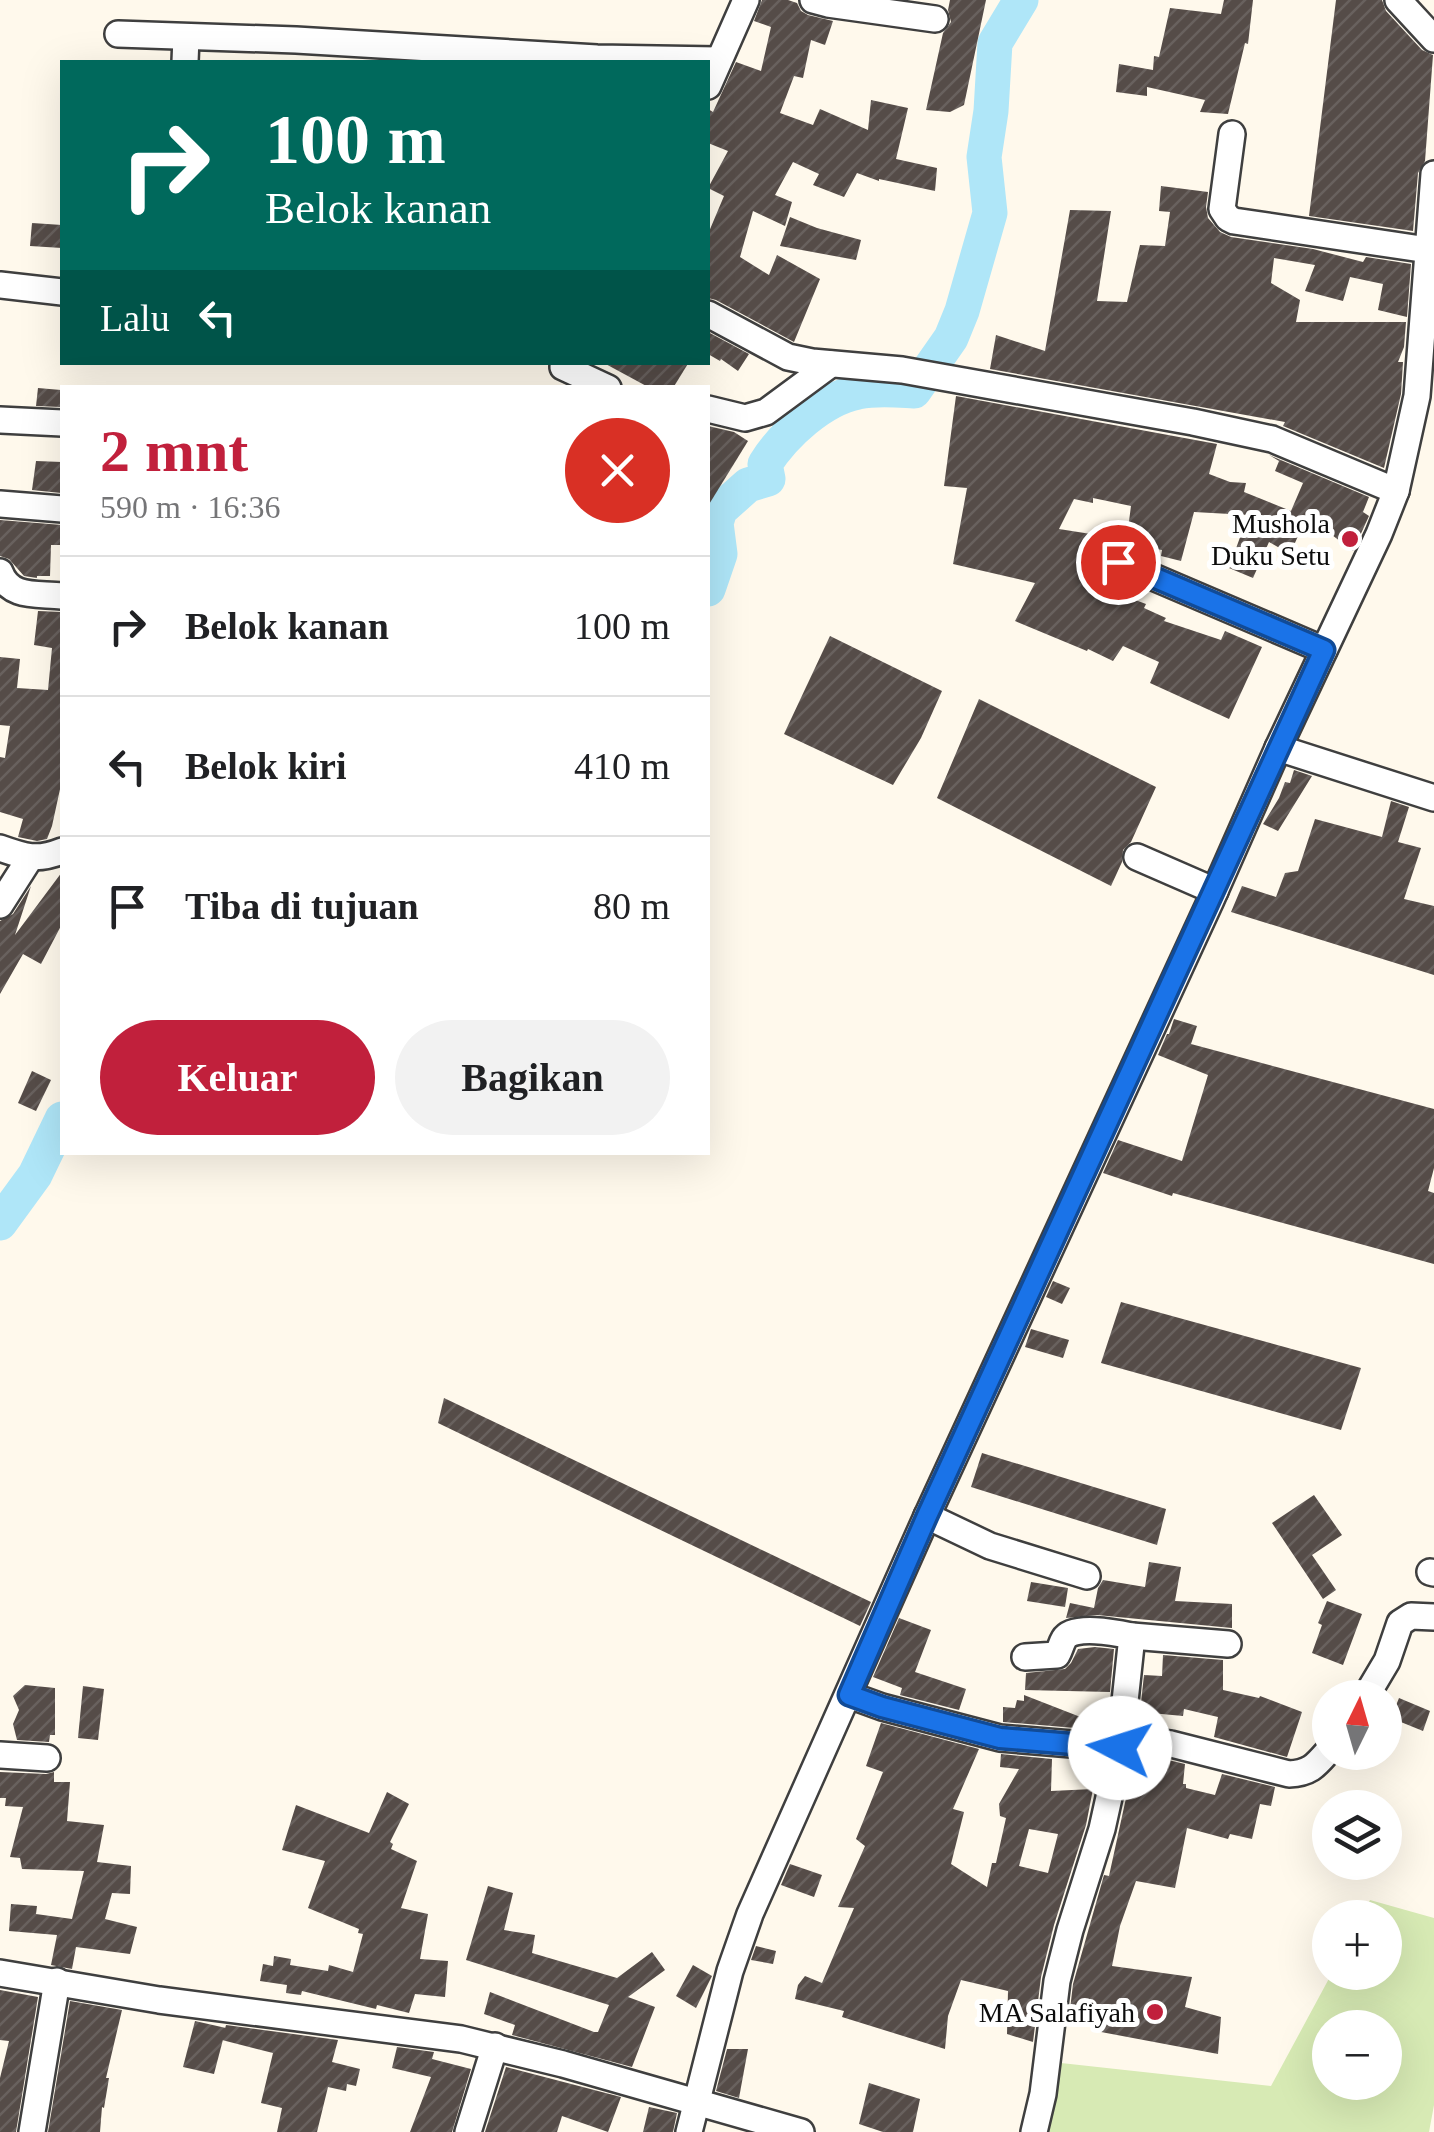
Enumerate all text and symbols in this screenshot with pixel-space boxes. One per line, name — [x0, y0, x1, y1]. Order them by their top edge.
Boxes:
icon: right — [100, 100, 230, 230]
text: 100 m — [265, 101, 446, 178]
text: Belok kanan — [265, 183, 491, 233]
icon: left — [190, 290, 245, 345]
text: Lalu — [100, 297, 170, 339]
text: 2 mnt — [100, 418, 248, 484]
button: close — [565, 418, 670, 523]
text: 590 m · 16:36 — [100, 489, 280, 525]
place label: Mushola Duku Setu — [1211, 508, 1331, 571]
pin — [1076, 520, 1161, 605]
marker: Mushola Duku Setu — [1339, 528, 1361, 550]
icon: arrive — [1091, 535, 1146, 590]
icon: right — [100, 599, 155, 654]
text: Belok kanan — [185, 605, 389, 647]
text: 100 m — [574, 605, 670, 647]
icon: left — [100, 739, 155, 794]
text: Belok kiri — [185, 745, 347, 787]
text: 410 m — [574, 745, 670, 787]
icon: arrive — [100, 879, 155, 934]
text: Tiba di tujuan — [185, 885, 419, 927]
text: 80 m — [593, 885, 670, 927]
button: Keluar — [100, 1020, 375, 1135]
button: Bagikan — [395, 1020, 670, 1135]
north arrow — [1312, 1680, 1402, 1770]
map controls — [1312, 1680, 1402, 2100]
position arrow — [1068, 1696, 1172, 1800]
button: layers — [1312, 1790, 1402, 1880]
button: + — [1312, 1900, 1402, 1990]
place label: MA Salafiyah — [979, 1997, 1135, 2028]
marker: MA Salafiyah — [1144, 2001, 1166, 2023]
button: − — [1312, 2010, 1402, 2100]

